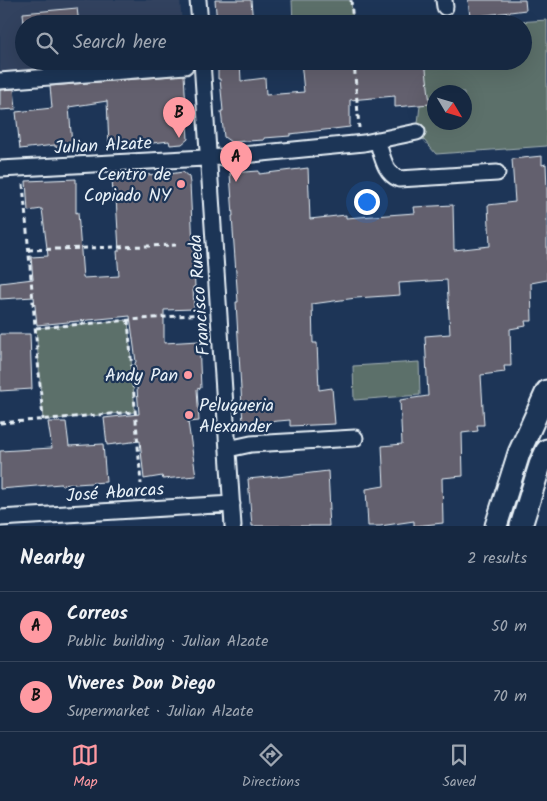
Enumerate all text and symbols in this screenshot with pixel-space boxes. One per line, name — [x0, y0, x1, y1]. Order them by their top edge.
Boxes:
search box — [15, 15, 532, 70]
text: Search here — [73, 28, 167, 58]
icon: search — [33, 29, 61, 57]
north arrow — [427, 85, 472, 130]
pin: B — [163, 97, 195, 138]
street label: Julian Alzate — [53, 129, 153, 164]
pin: A — [220, 141, 252, 182]
place label: Centro de Copiado NY — [84, 161, 172, 211]
marker: Centro de Copiado NY — [175, 178, 187, 190]
your location — [354, 189, 380, 215]
street label: Francisco Rueda — [182, 233, 219, 356]
place label: Andy Pan — [105, 362, 178, 391]
marker: Andy Pan — [182, 369, 194, 381]
place label: Peluqueria Alexander — [199, 392, 274, 442]
marker: Peluqueria Alexander — [183, 409, 195, 421]
street label: José Abarcas — [65, 476, 165, 511]
text: Nearby — [20, 542, 85, 575]
text: 2 results — [467, 546, 527, 571]
text: Correos — [67, 599, 128, 629]
text: A — [31, 614, 41, 639]
text: 50 m — [491, 614, 527, 639]
text: Public building · Julian Alzate — [67, 629, 268, 654]
text: Viveres Don Diego — [67, 669, 216, 699]
text: B — [31, 684, 41, 709]
text: 70 m — [492, 684, 527, 709]
text: Supermarket · Julian Alzate — [67, 699, 253, 724]
tab: Map — [71, 741, 99, 793]
tab: Directions — [242, 741, 300, 793]
tab: Saved — [442, 741, 476, 793]

